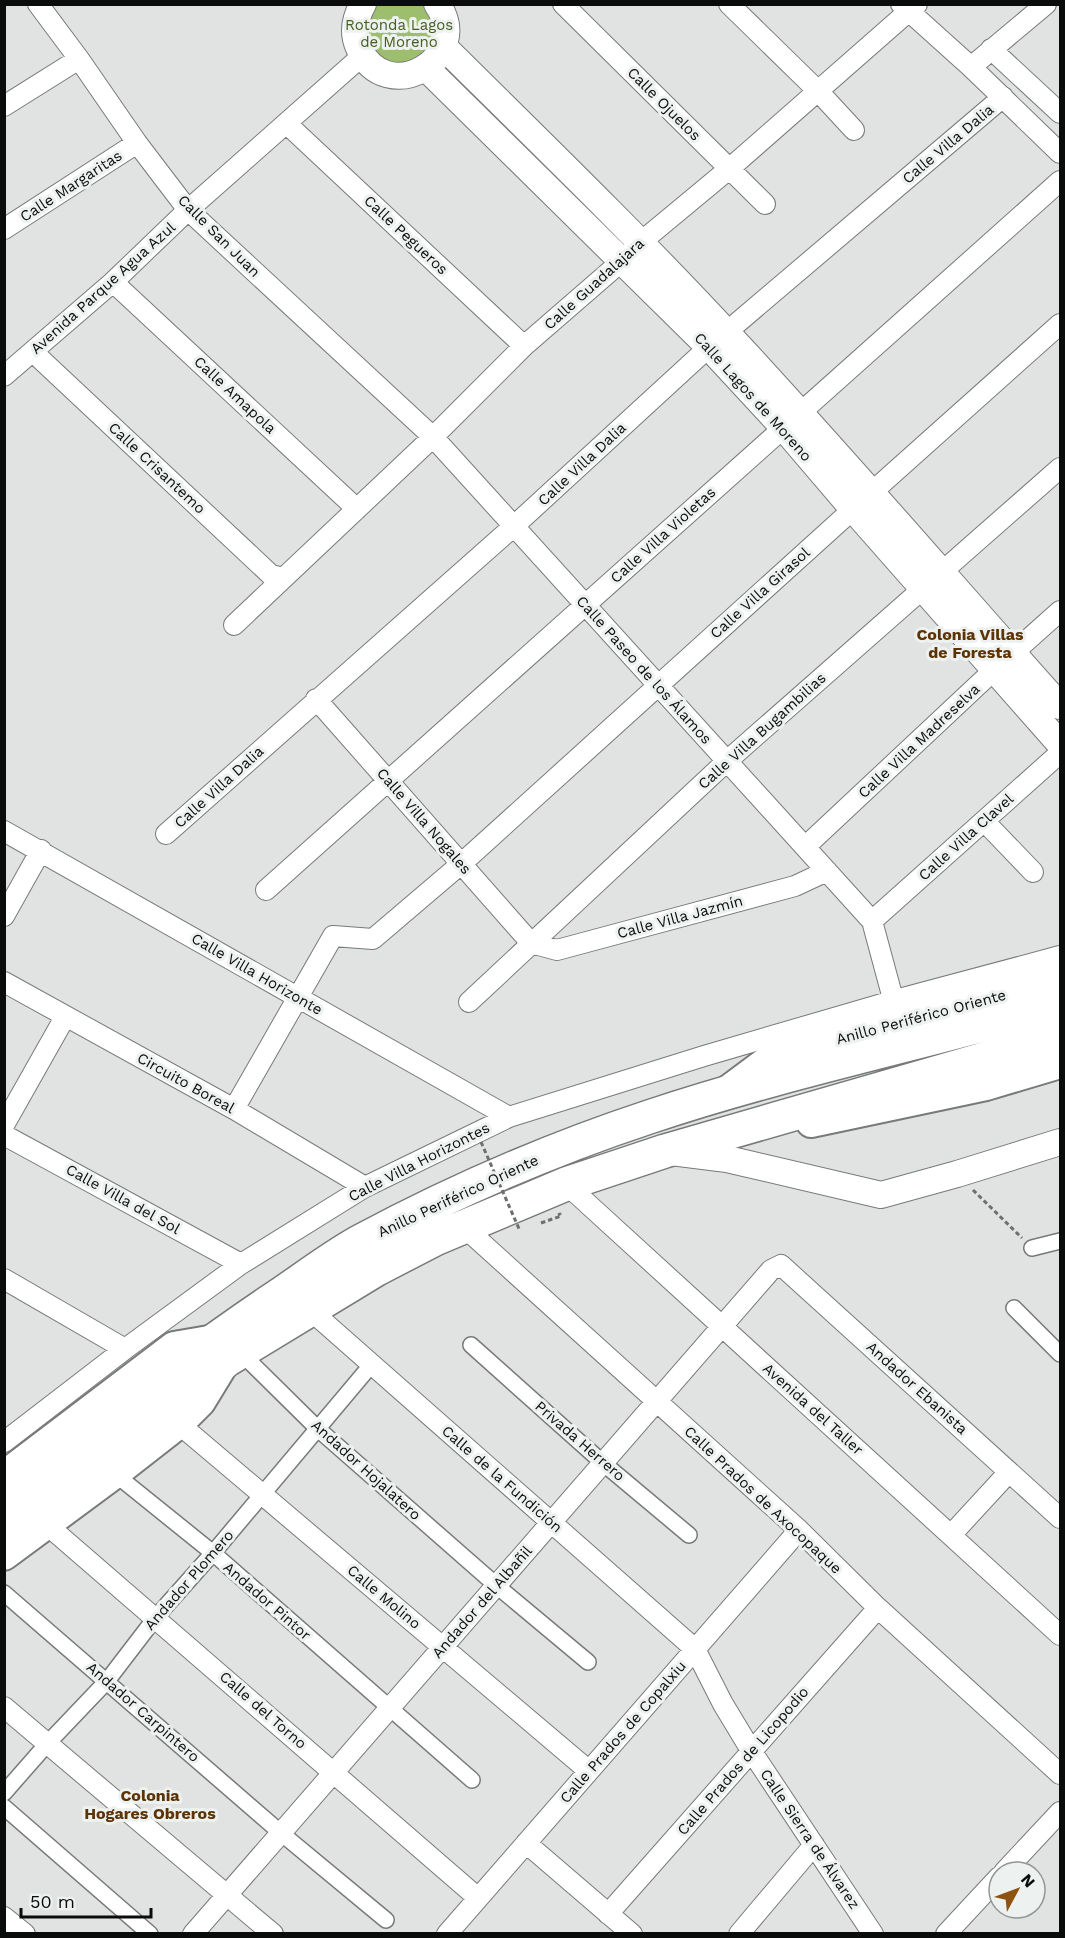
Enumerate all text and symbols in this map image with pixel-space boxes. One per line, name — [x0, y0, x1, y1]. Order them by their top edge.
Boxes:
park label: Rotonda Lagos de Moreno — [345, 16, 453, 51]
street label: Calle Ojuelos — [624, 64, 704, 144]
street label: Calle Villa Dalia — [899, 100, 998, 187]
street label: Calle Margaritas — [17, 146, 125, 226]
street label: Calle San Juan — [174, 191, 264, 281]
street label: Calle Pegueros — [360, 192, 452, 278]
street label: Avenida Parque Agua Azul — [27, 218, 179, 358]
street label: Calle Guadalajara — [540, 234, 648, 334]
street label: Calle Lagos de Moreno — [690, 329, 816, 465]
street label: Calle Amapola — [190, 353, 280, 438]
street label: Calle Crisantemo — [105, 418, 209, 518]
street label: Calle Villa Dalia — [534, 418, 630, 509]
street label: Calle Villa Violetas — [607, 483, 719, 587]
street label: Calle Villa Girasol — [706, 543, 814, 643]
street label: Calle Paseo de los Álamos — [573, 592, 715, 748]
district label: Colonia Villas de Foresta — [916, 625, 1024, 662]
street label: Calle Villa Bugambilias — [694, 669, 830, 793]
street label: Calle Villa Madreselva — [855, 680, 984, 802]
street label: Calle Villa Dalia — [171, 742, 268, 832]
street label: Calle Villa Nogales — [373, 764, 475, 878]
street label: Calle Villa Clavel — [915, 789, 1017, 884]
street label: Calle Villa Jazmín — [615, 892, 745, 942]
street label: Calle Villa Horizonte — [188, 929, 326, 1019]
street label: Anillo Periférico Oriente — [834, 986, 1008, 1048]
street label: Circuito Boreal — [134, 1049, 238, 1117]
street label: Calle Villa Horizontes — [345, 1118, 493, 1205]
street label: Anillo Periférico Oriente — [375, 1151, 541, 1241]
street label: Calle Villa del Sol — [63, 1160, 184, 1238]
street label: Andador Ebanista — [863, 1338, 972, 1438]
street label: Avenida del Taller — [759, 1359, 867, 1459]
street label: Privada Herrero — [531, 1397, 629, 1485]
street label: Andador Hojalatero — [307, 1416, 425, 1524]
street label: Calle de la Fundición — [438, 1422, 566, 1536]
street label: Calle Prados de Axocopaque — [681, 1422, 845, 1578]
street label: Andador Plomero — [141, 1526, 237, 1634]
street label: Andador del Albañil — [428, 1542, 536, 1662]
street label: Andador Pintor — [220, 1558, 314, 1644]
street label: Calle Molino — [344, 1561, 424, 1633]
street label: Calle Prados de Copalxiu — [556, 1657, 690, 1807]
street label: Andador Carpintero — [83, 1658, 203, 1766]
street label: Calle del Torno — [216, 1667, 310, 1753]
street label: Calle Prados de Licopodio — [674, 1683, 812, 1839]
street label: Calle Sierra de Álvarez — [757, 1766, 863, 1912]
district label: Colonia Hogares Obreros — [84, 1786, 216, 1823]
north arrow — [987, 1860, 1047, 1920]
text: N — [1017, 1870, 1039, 1891]
scale bar — [21, 1881, 152, 1919]
text: 50 m — [30, 1891, 75, 1912]

